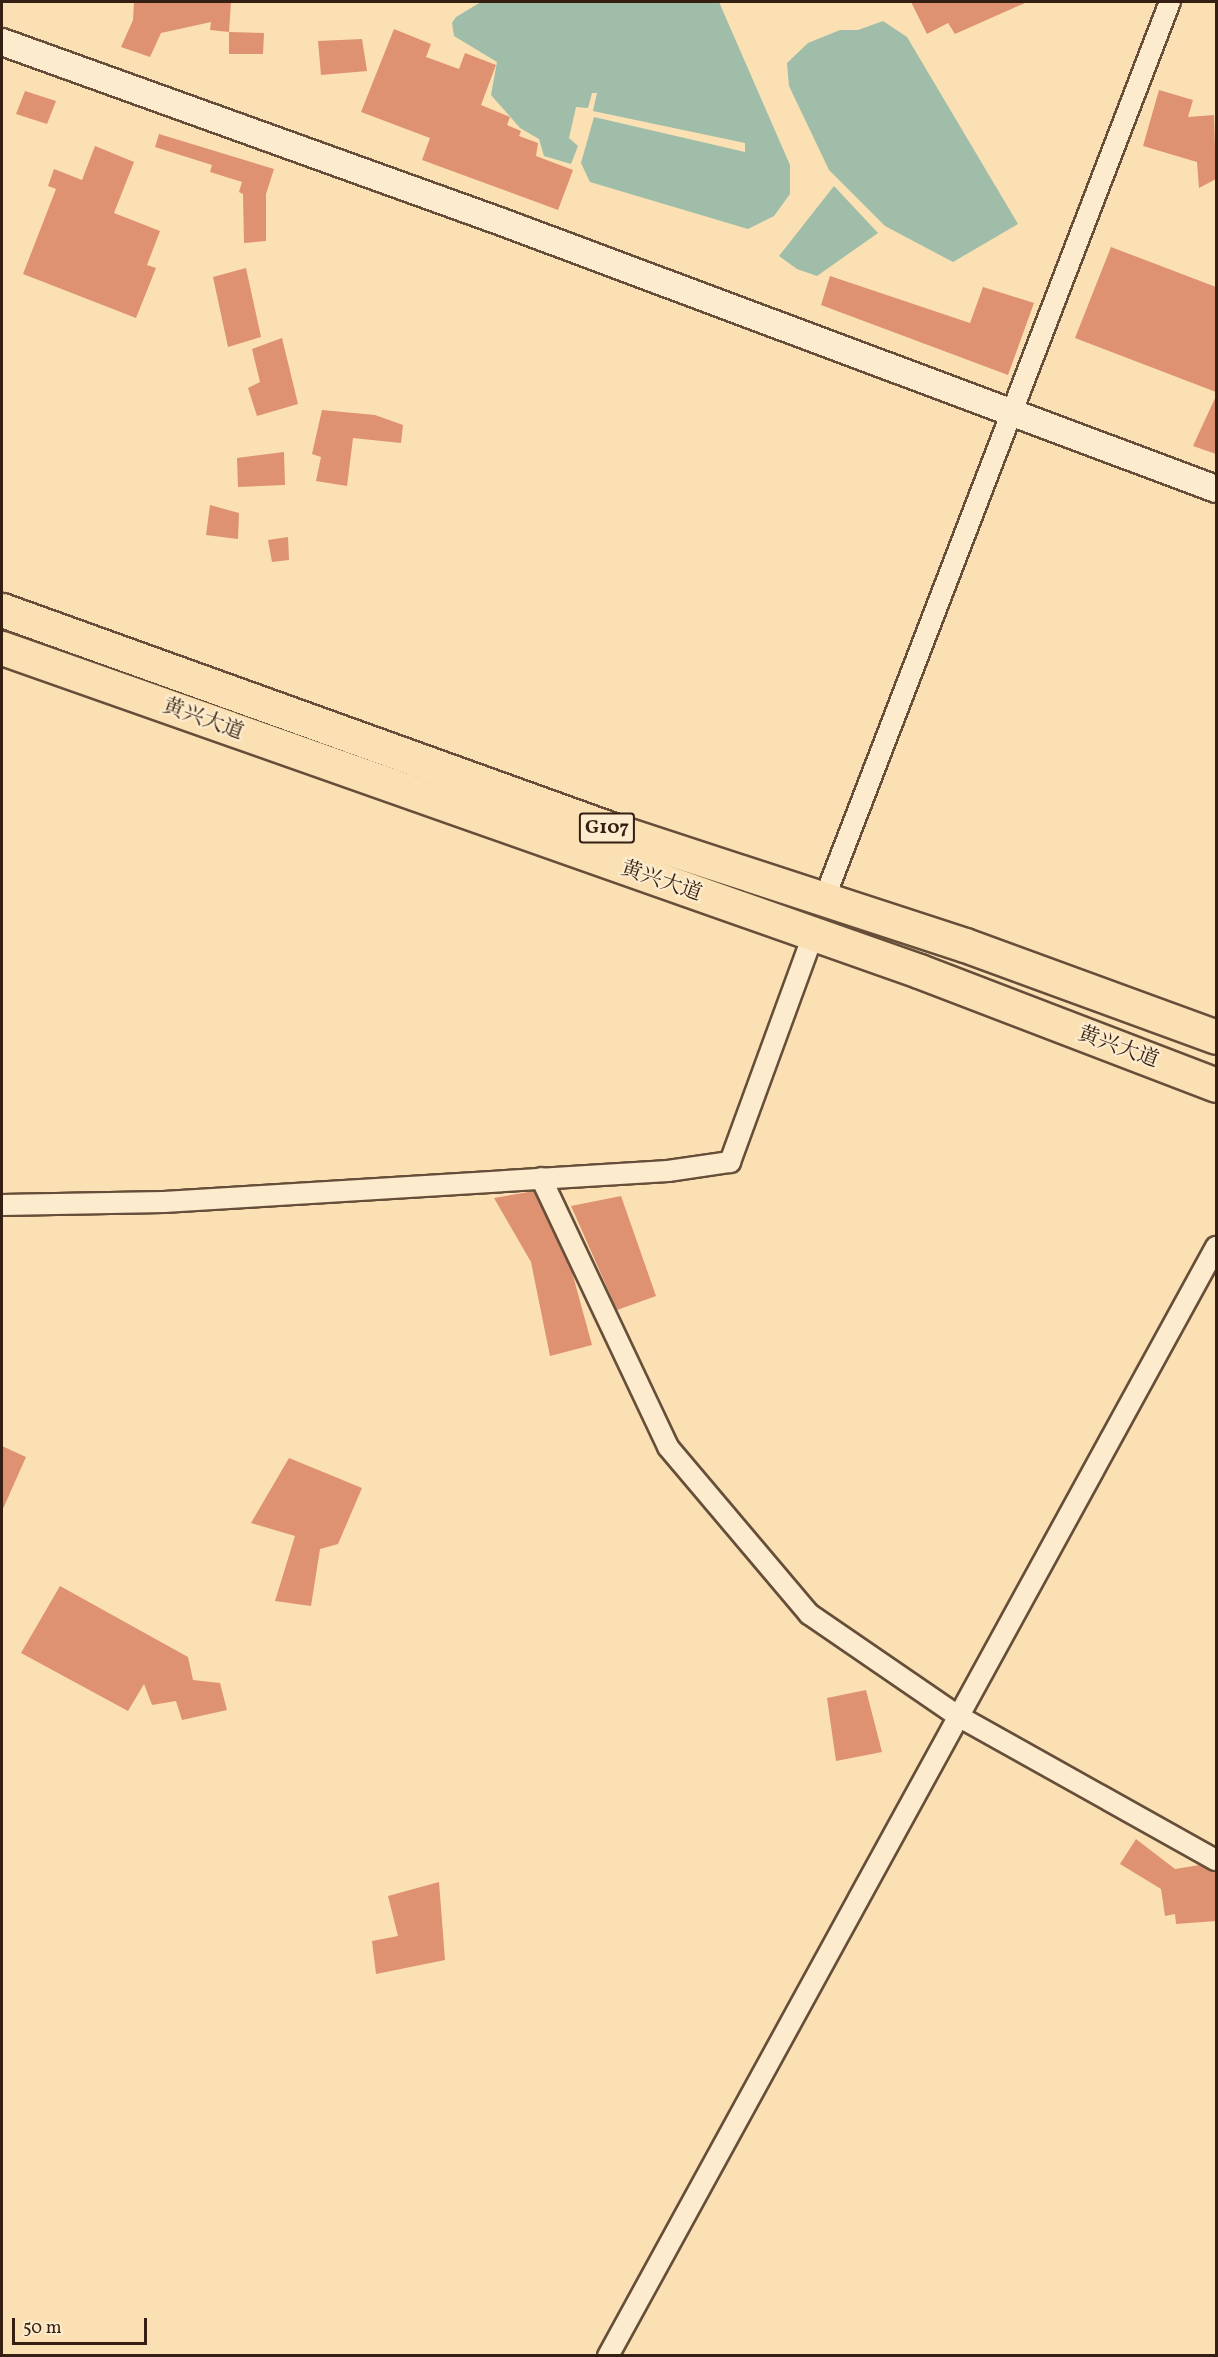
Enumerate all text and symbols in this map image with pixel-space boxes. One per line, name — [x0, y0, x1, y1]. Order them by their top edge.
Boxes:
street label: 黄兴大道 — [159, 694, 247, 746]
road number: G107 — [578, 811, 636, 845]
street label: 黄兴大道 — [617, 856, 705, 908]
street label: 黄兴大道 — [1074, 1022, 1162, 1074]
scale bar — [15, 2306, 150, 2344]
text: 50 m — [23, 2316, 62, 2341]

